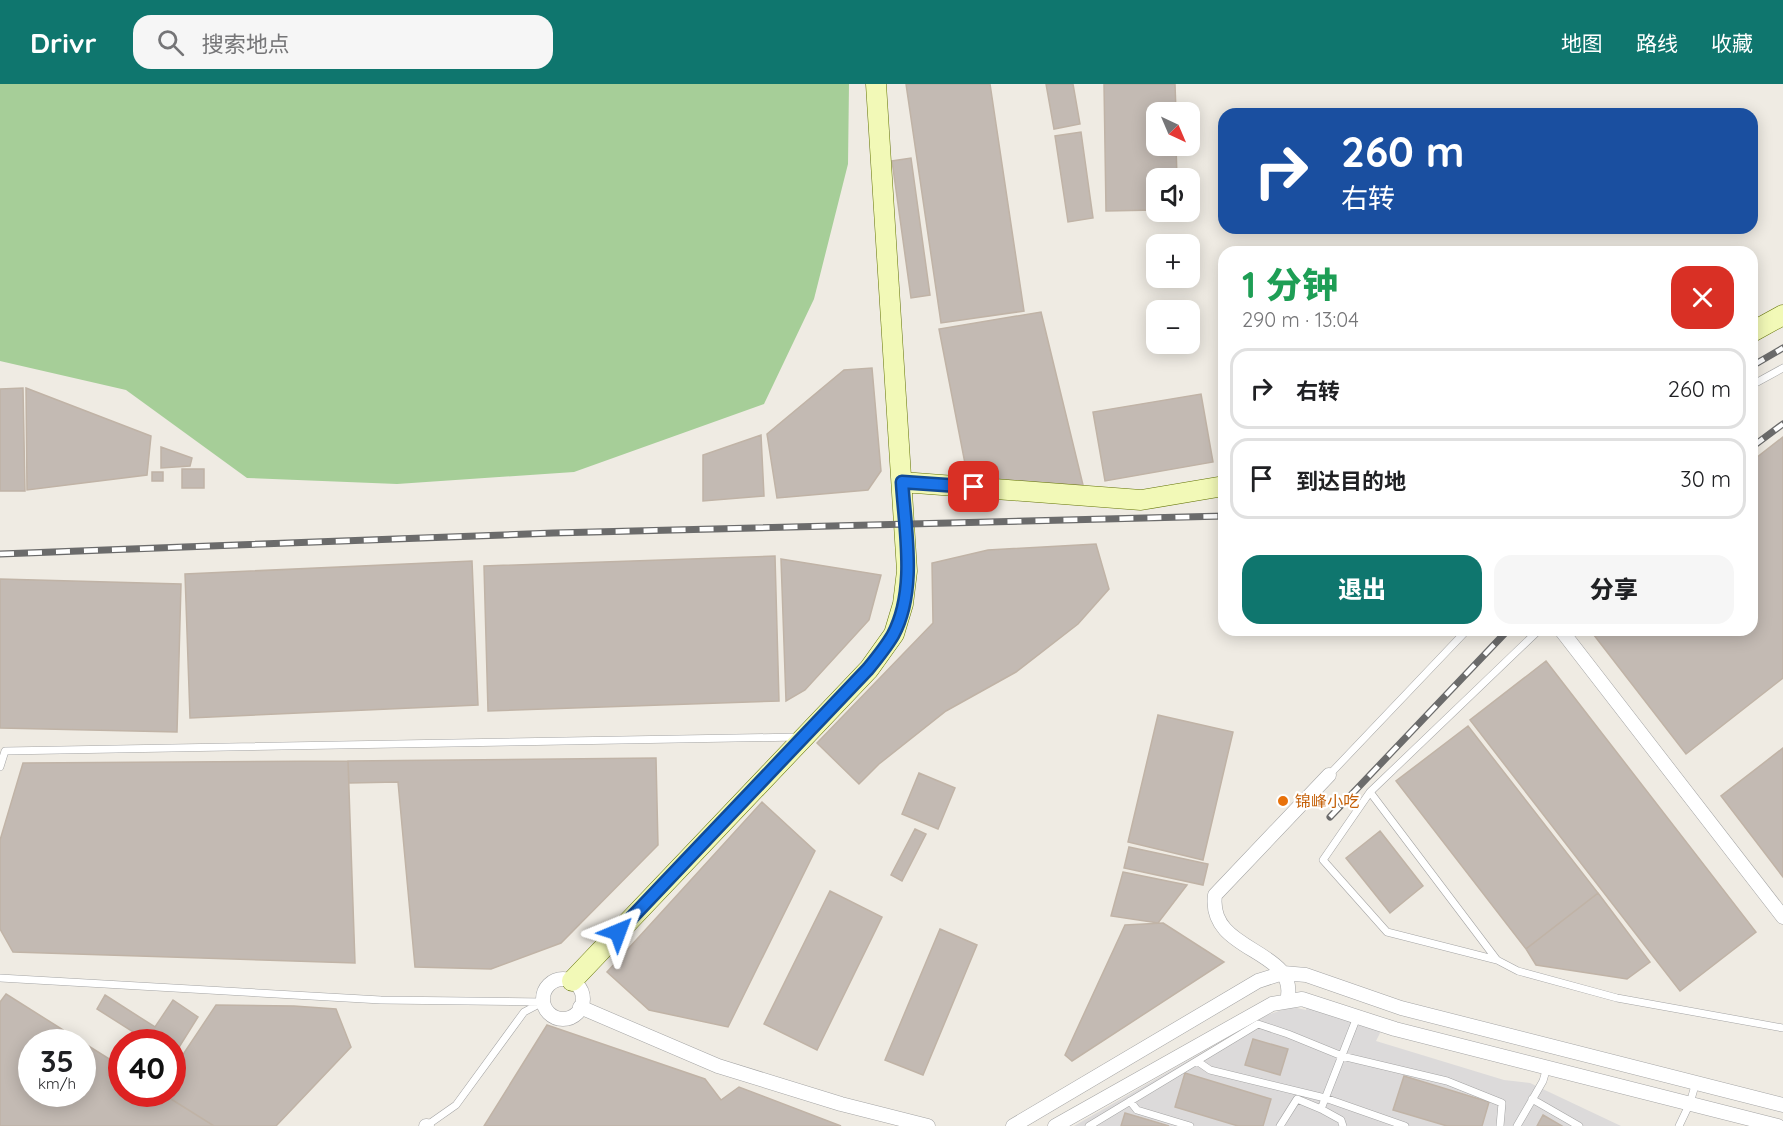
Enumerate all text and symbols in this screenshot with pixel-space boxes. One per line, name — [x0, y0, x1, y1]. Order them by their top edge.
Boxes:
search box — [133, 15, 553, 69]
text: Drivr — [30, 25, 97, 60]
icon: search — [154, 26, 187, 59]
text: 搜索地点 — [202, 30, 290, 58]
text: 地图 — [1561, 30, 1603, 56]
text: 路线 — [1636, 30, 1678, 56]
text: 收藏 — [1711, 30, 1753, 56]
north arrow — [1146, 102, 1200, 156]
map controls — [1146, 102, 1200, 354]
text: 260 m — [1341, 125, 1464, 178]
icon: right — [1242, 132, 1320, 210]
button: sound — [1146, 168, 1200, 222]
text: 右转 — [1341, 181, 1395, 215]
button: + — [1146, 234, 1200, 288]
text: 1 分钟 — [1242, 262, 1338, 307]
button: close — [1671, 266, 1734, 329]
button: − — [1146, 300, 1200, 354]
text: 290 m · 13:04 — [1242, 307, 1359, 332]
icon: right — [1245, 372, 1278, 405]
text: 260 m — [1668, 375, 1731, 403]
text: 右转 — [1296, 377, 1340, 405]
pin — [948, 461, 999, 512]
icon: arrive — [1245, 462, 1278, 495]
text: 30 m — [1680, 465, 1731, 493]
text: 到达目的地 — [1296, 467, 1406, 495]
icon: arrive — [957, 470, 990, 503]
button: 退出 — [1242, 555, 1482, 624]
button: 分享 — [1494, 555, 1734, 624]
place label: 锦峰小吃 — [1295, 791, 1359, 811]
marker: 锦峰小吃 — [1276, 794, 1290, 808]
position arrow — [586, 900, 650, 964]
speed limit sign: 40 — [108, 1029, 186, 1107]
text: 35 — [40, 1042, 74, 1080]
text: km/h — [38, 1074, 76, 1093]

